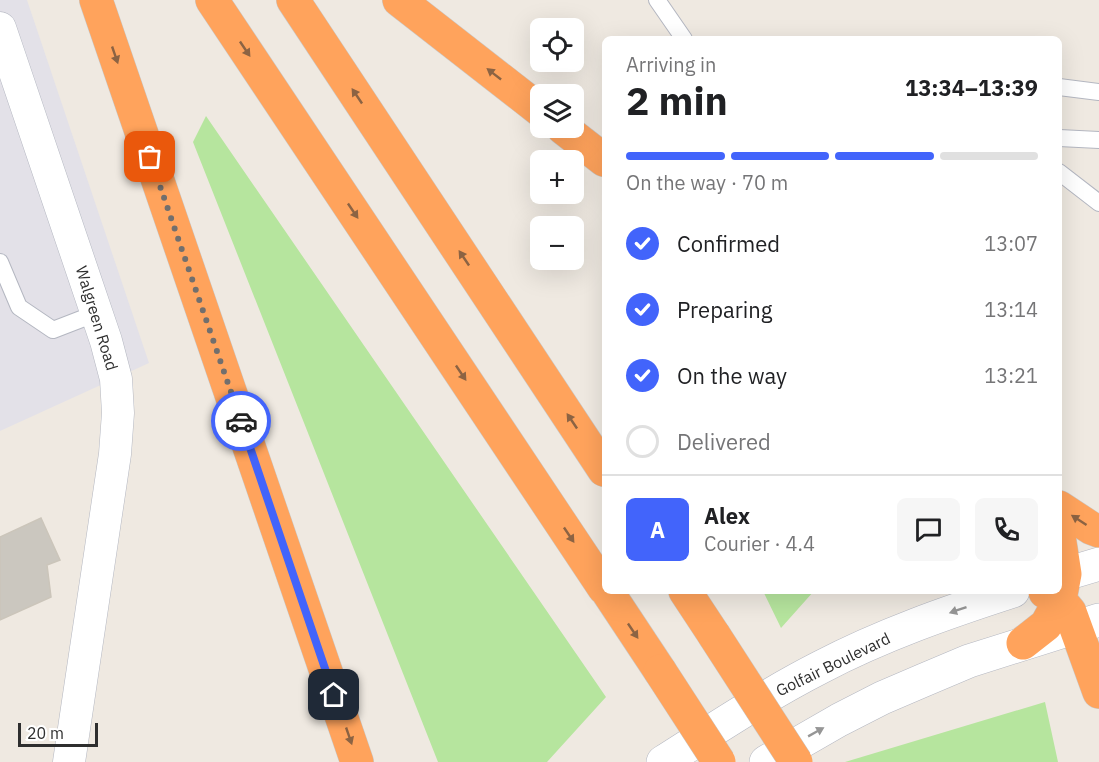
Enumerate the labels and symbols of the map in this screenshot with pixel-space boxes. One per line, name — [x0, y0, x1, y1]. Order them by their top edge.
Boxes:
one-way arrow — [239, 40, 250, 57]
one-way arrow — [111, 46, 121, 64]
one-way arrow — [486, 68, 501, 80]
one-way arrow — [351, 88, 362, 104]
pin — [124, 131, 175, 182]
one-way arrow — [347, 203, 358, 219]
one-way arrow — [459, 250, 470, 267]
street label: Walgreen Road — [72, 263, 122, 373]
one-way arrow — [455, 365, 466, 381]
courier — [211, 391, 271, 451]
one-way arrow — [567, 413, 578, 429]
one-way arrow — [1071, 514, 1087, 526]
one-way arrow — [564, 527, 575, 543]
one-way arrow — [949, 605, 967, 615]
one-way arrow — [628, 623, 639, 639]
street label: Golfair Boulevard — [773, 628, 893, 700]
pin — [308, 669, 359, 720]
scale bar — [18, 720, 98, 748]
one-way arrow — [808, 727, 825, 737]
one-way arrow — [344, 728, 354, 746]

